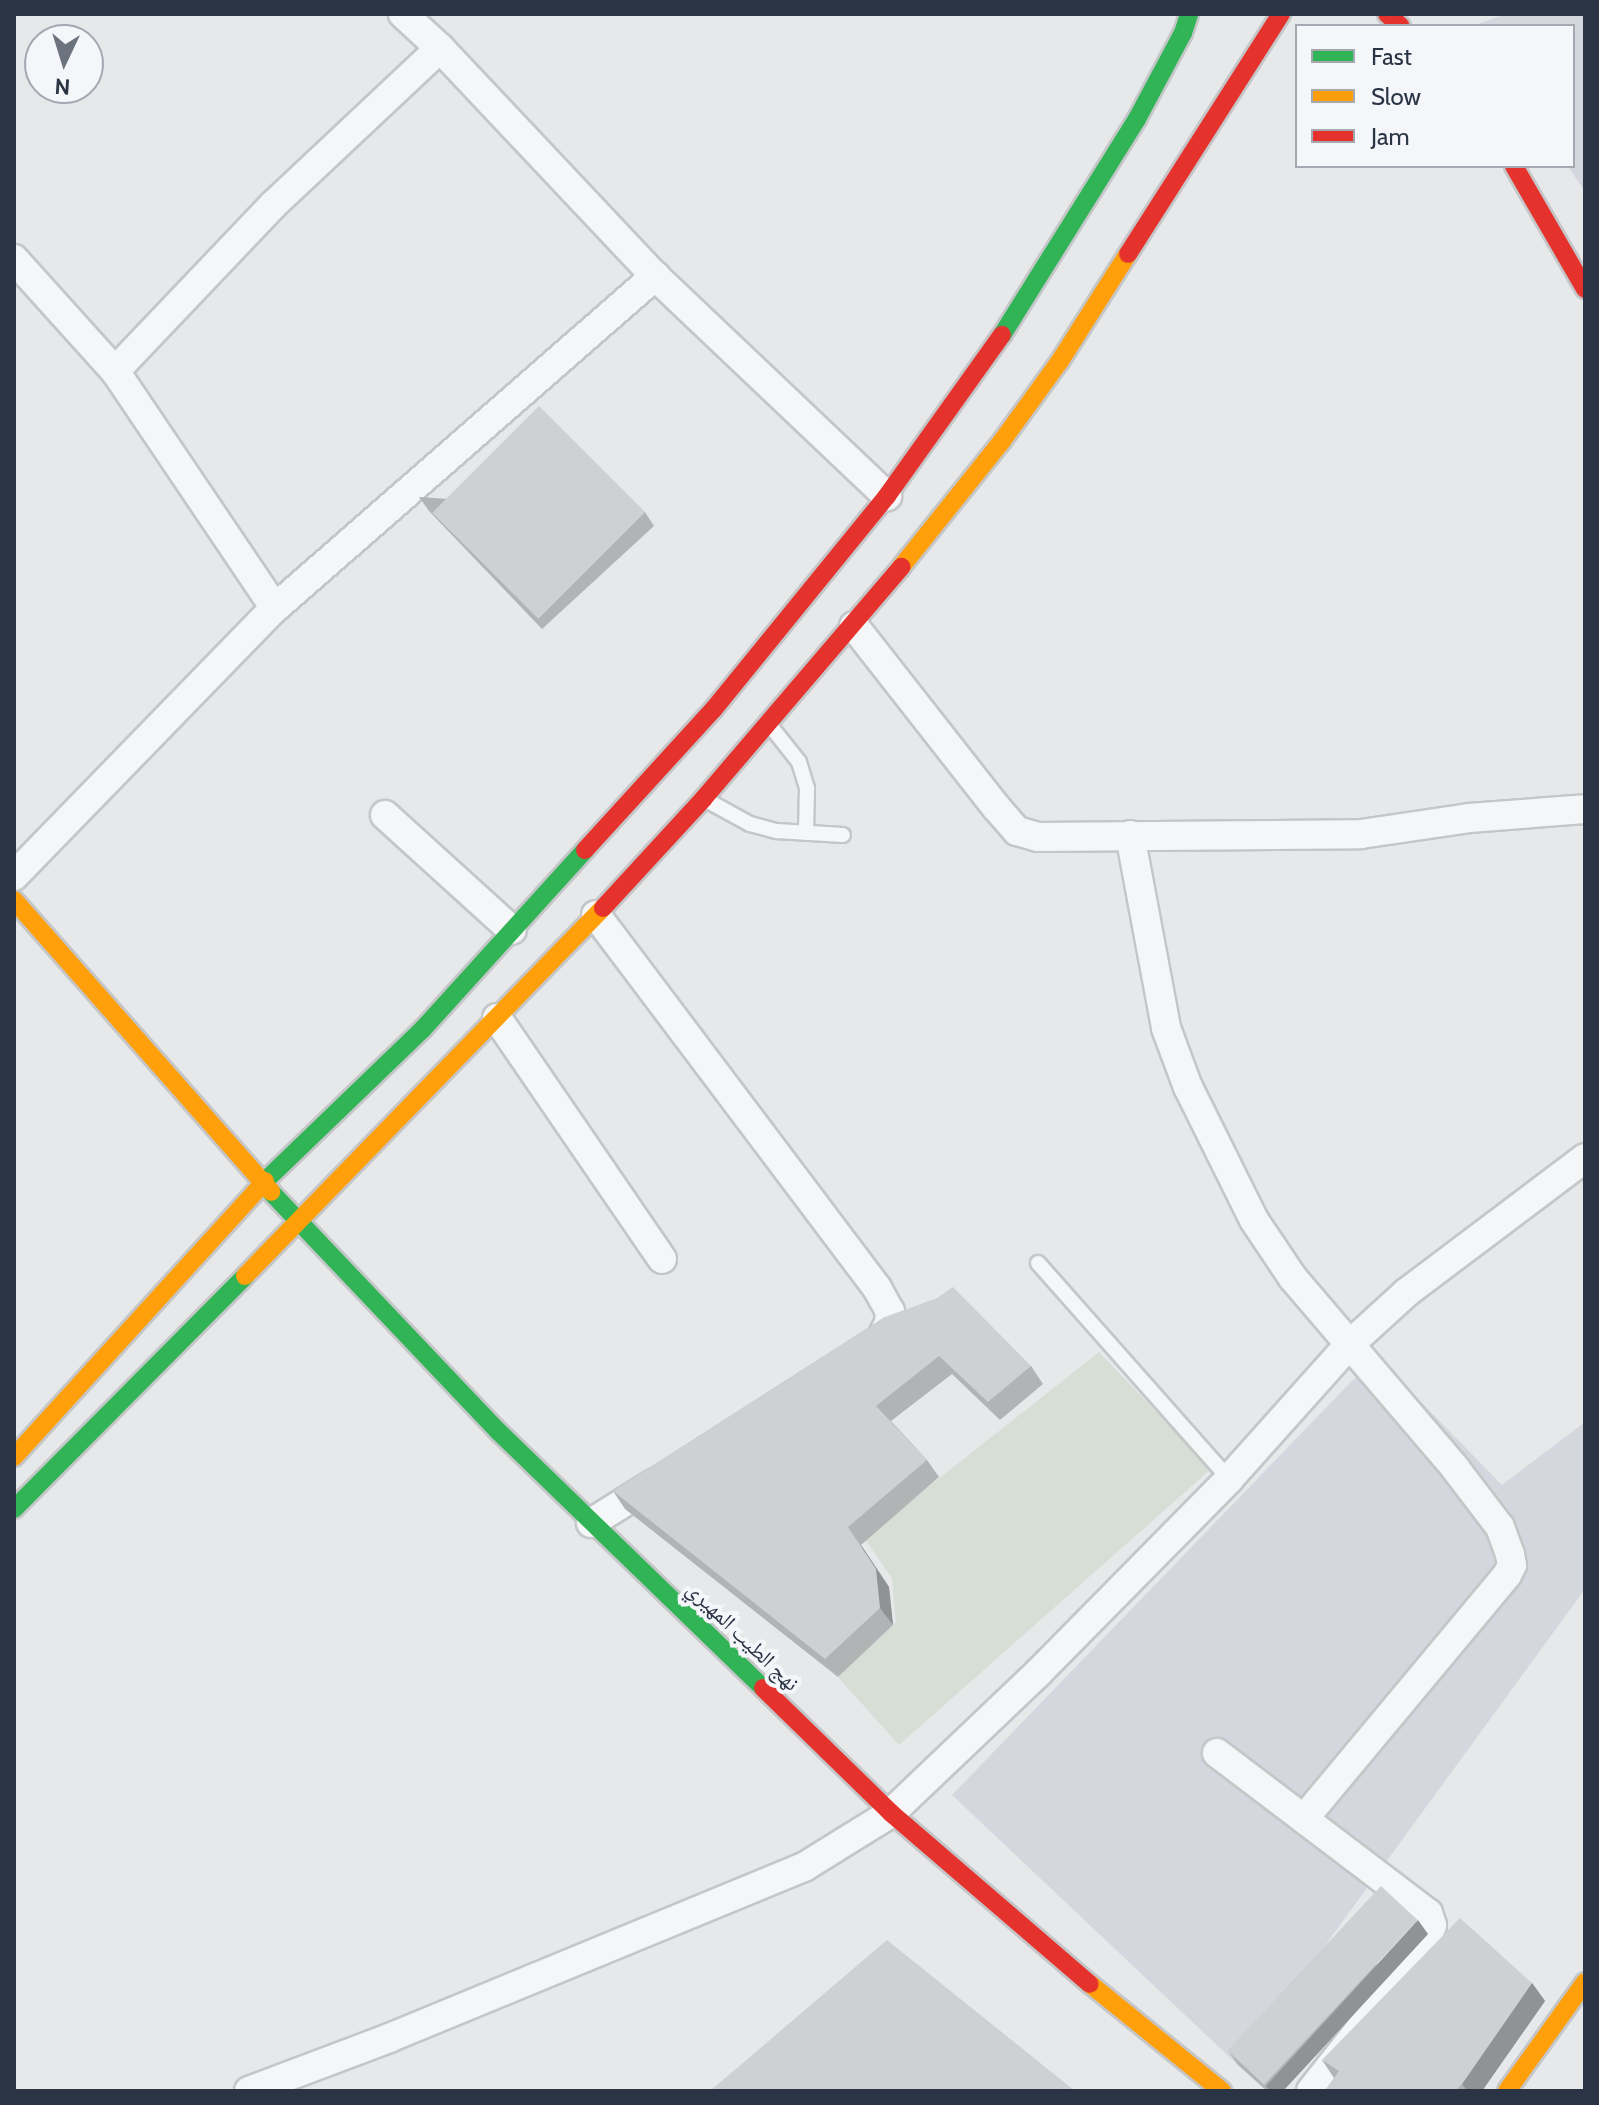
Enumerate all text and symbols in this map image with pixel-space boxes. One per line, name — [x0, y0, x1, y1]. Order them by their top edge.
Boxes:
north arrow — [24, 24, 104, 104]
legend — [1295, 24, 1575, 168]
text: Fast — [1371, 42, 1412, 71]
text: N — [54, 72, 71, 100]
text: Slow — [1371, 82, 1421, 111]
text: Jam — [1371, 122, 1409, 151]
street label: نهج الطيب المهيري — [681, 1576, 805, 1696]

